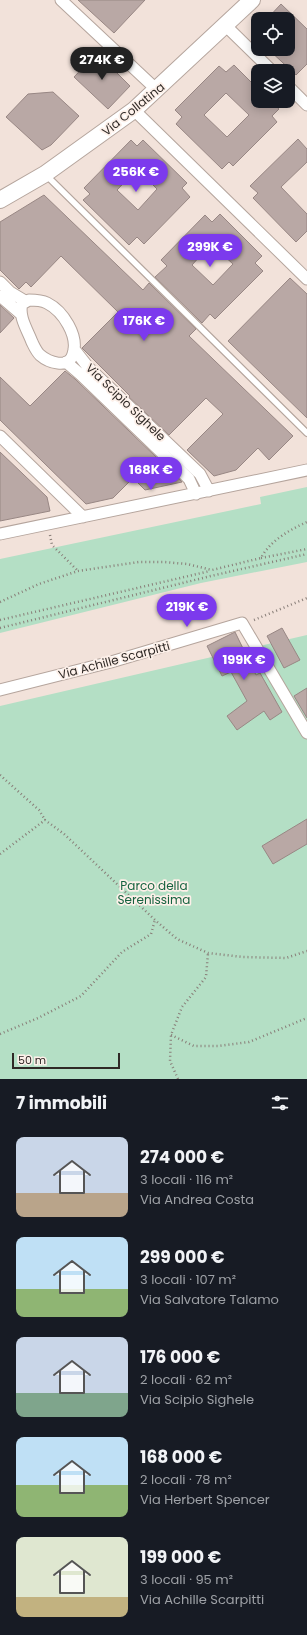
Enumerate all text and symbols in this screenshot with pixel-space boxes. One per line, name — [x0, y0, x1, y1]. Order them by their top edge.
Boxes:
map controls — [251, 12, 295, 108]
button: locate — [251, 12, 295, 56]
pin: 274K € — [69, 47, 135, 81]
text: 274K € — [79, 50, 125, 69]
button: layers — [251, 64, 295, 108]
street label: Via Collatina — [98, 78, 168, 140]
pin: 256K € — [103, 159, 169, 193]
text: 256K € — [113, 162, 159, 181]
pin: 299K € — [177, 234, 243, 268]
text: 299K € — [187, 237, 233, 256]
pin: 176K € — [111, 308, 177, 342]
text: 176K € — [123, 311, 165, 330]
street label: Via Scipio Sighele — [82, 359, 170, 445]
pin: 168K € — [118, 457, 184, 491]
text: 168K € — [129, 460, 173, 479]
pin: 219K € — [154, 594, 220, 628]
text: 219K € — [166, 597, 208, 616]
street label: Via Achille Scarpitti — [56, 637, 172, 683]
pin: 199K € — [211, 647, 277, 681]
text: 199K € — [222, 650, 266, 669]
park label: Parco della Serenissima — [118, 877, 191, 908]
scale bar — [12, 1051, 120, 1070]
text: 50 m — [18, 1052, 46, 1068]
text: 7 immobili — [16, 1091, 107, 1115]
icon: filters — [269, 1092, 291, 1114]
text: 274 000 € — [140, 1145, 224, 1169]
icon: home — [48, 1153, 96, 1201]
text: 3 locali · 116 m² — [140, 1170, 233, 1189]
text: Via Andrea Costa — [140, 1190, 254, 1209]
text: 299 000 € — [140, 1245, 225, 1269]
icon: home — [48, 1253, 96, 1301]
text: 3 locali · 107 m² — [140, 1270, 236, 1289]
text: Via Salvatore Talamo — [140, 1290, 279, 1309]
text: 176 000 € — [140, 1345, 220, 1369]
icon: home — [48, 1353, 96, 1401]
text: 2 locali · 62 m² — [140, 1370, 232, 1389]
text: Via Scipio Sighele — [140, 1390, 254, 1409]
text: 168 000 € — [140, 1445, 222, 1469]
icon: home — [48, 1453, 96, 1501]
text: 2 locali · 78 m² — [140, 1470, 232, 1489]
text: Via Herbert Spencer — [140, 1490, 270, 1509]
text: 199 000 € — [140, 1545, 221, 1569]
icon: home — [48, 1553, 96, 1601]
text: 3 locali · 95 m² — [140, 1570, 233, 1589]
text: Via Achille Scarpitti — [140, 1590, 264, 1609]

